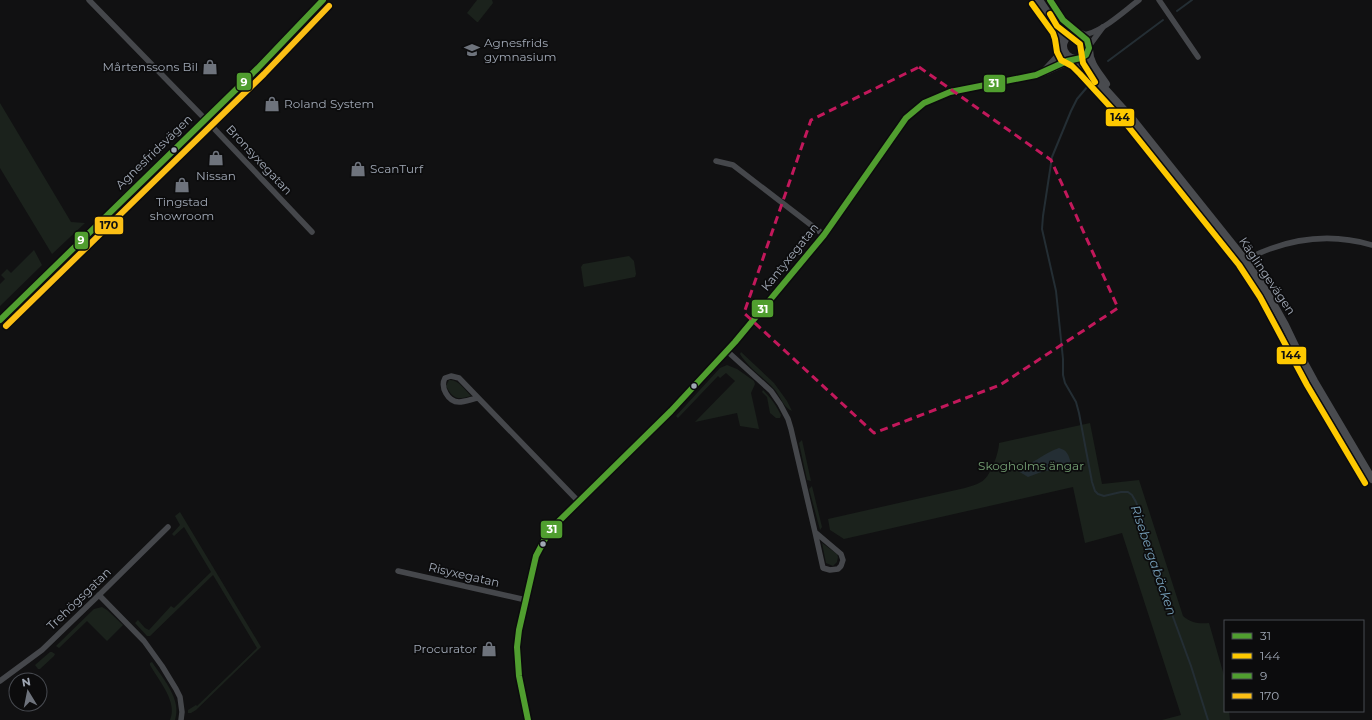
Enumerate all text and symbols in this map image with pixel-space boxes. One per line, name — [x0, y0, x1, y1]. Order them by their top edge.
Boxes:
place label: Agnesfrids gymnasium — [484, 35, 556, 64]
school or university icon: Agnesfrids gymnasium — [463, 41, 481, 59]
shop icon: Mårtenssons Bil — [201, 58, 219, 76]
place label: Mårtenssons Bil — [103, 59, 198, 74]
line badge: 9 — [236, 72, 252, 91]
line badge: 31 — [983, 74, 1006, 93]
text: 9 — [240, 75, 248, 89]
text: 31 — [988, 76, 999, 90]
shop icon: Roland System — [263, 95, 281, 113]
place label: Roland System — [284, 96, 374, 111]
line badge: 144 — [1105, 108, 1135, 127]
text: 144 — [1110, 110, 1130, 124]
street label: Agnesfridsvägen — [112, 111, 195, 192]
street label: Bronsyxegatan — [223, 122, 296, 198]
unlabelled marker — [169, 145, 179, 155]
shop icon: Nissan — [207, 149, 225, 167]
shop icon: ScanTurf — [349, 160, 367, 178]
place label: ScanTurf — [370, 161, 424, 176]
place label: Nissan — [196, 168, 236, 183]
shop icon: Tingstad showroom — [173, 176, 191, 194]
place label: Tingstad showroom — [150, 194, 214, 223]
line badge: 170 — [94, 216, 124, 235]
text: 170 — [100, 218, 119, 232]
street label: Kantyxegatan — [758, 220, 822, 294]
line badge: 9 — [74, 231, 89, 250]
text: 9 — [77, 233, 85, 247]
street label: Käglingevägen — [1236, 234, 1299, 317]
line badge: 31 — [751, 299, 774, 318]
text: 31 — [757, 302, 768, 316]
line badge: 144 — [1276, 346, 1307, 365]
text: 144 — [1281, 348, 1301, 362]
unlabelled marker — [689, 381, 699, 391]
park label: Skogholms ängar — [978, 458, 1084, 473]
water label: Risebergabäcken — [1128, 503, 1180, 617]
line badge: 31 — [540, 520, 563, 539]
text: 31 — [546, 522, 557, 536]
unlabelled marker — [538, 539, 548, 549]
street label: Risyxegatan — [427, 559, 501, 590]
street label: Trehögsgatan — [43, 564, 114, 633]
legend — [1224, 620, 1364, 712]
text: 31 — [1260, 628, 1271, 643]
shop icon: Procurator — [480, 640, 498, 658]
place label: Procurator — [413, 641, 477, 656]
text: 144 — [1260, 648, 1280, 663]
text: 9 — [1260, 668, 1267, 683]
north arrow — [8, 672, 48, 712]
text: N — [21, 674, 32, 690]
text: 170 — [1260, 688, 1279, 703]

